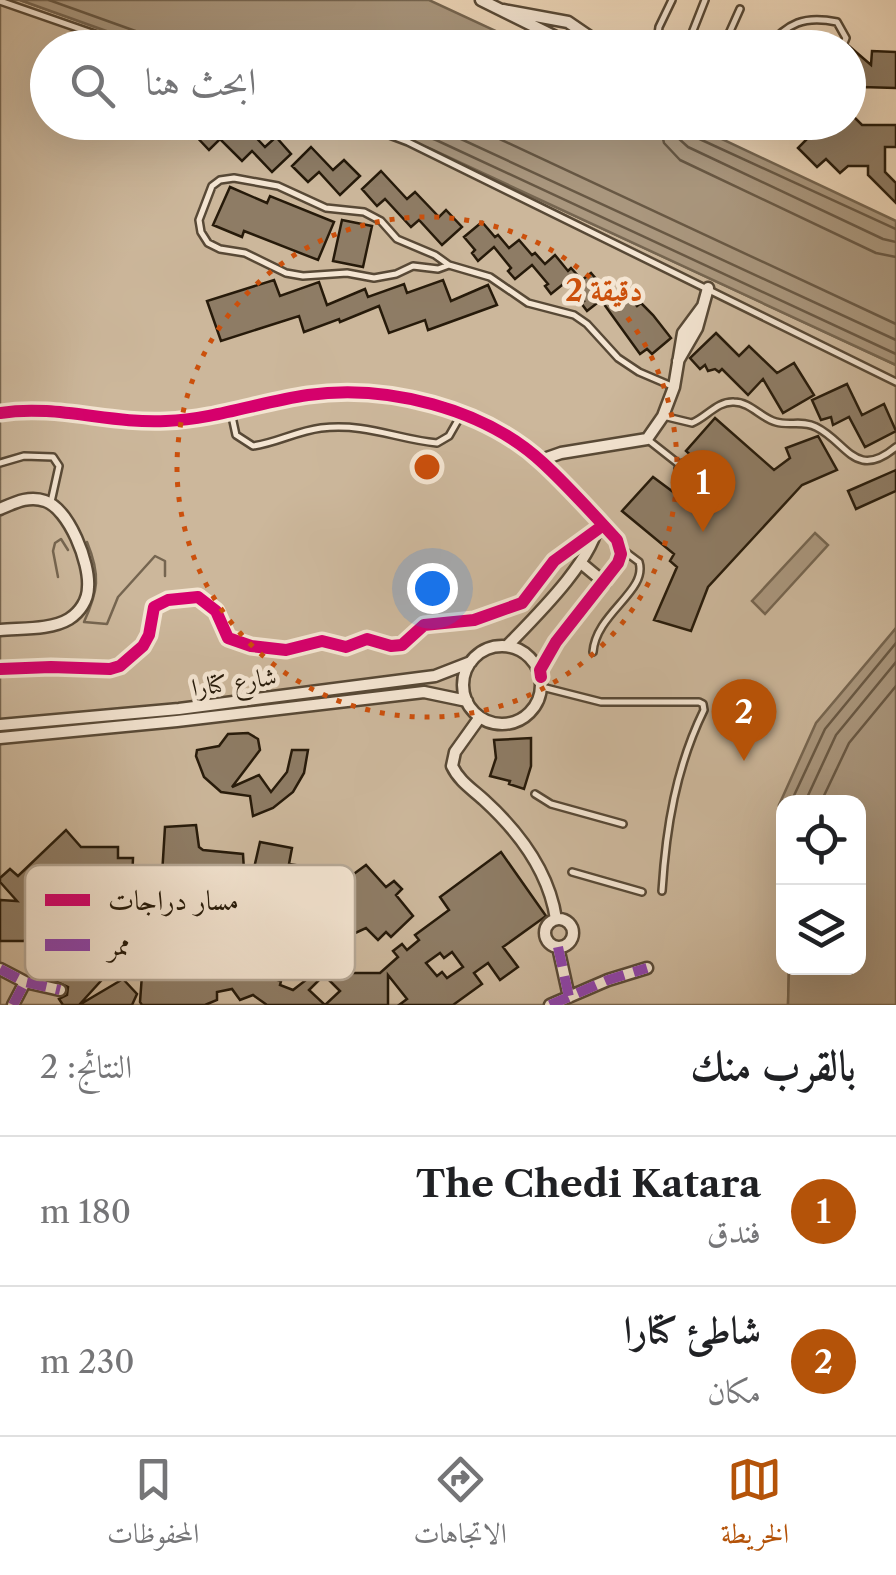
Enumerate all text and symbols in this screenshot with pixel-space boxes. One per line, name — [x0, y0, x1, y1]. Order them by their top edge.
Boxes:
search box — [30, 30, 866, 140]
icon: search — [65, 58, 120, 113]
text: ابحث هنا — [145, 58, 256, 105]
text: 2 دقيقة — [565, 272, 643, 309]
centre of rings — [409, 449, 445, 485]
pin: 1 — [670, 450, 736, 532]
your location — [407, 563, 458, 614]
street label: شارع كتارا — [190, 661, 279, 709]
pin: 2 — [712, 678, 776, 761]
map controls — [776, 795, 866, 975]
button: locate — [776, 795, 866, 885]
legend — [25, 865, 355, 980]
text: مسار دراجات — [108, 883, 239, 917]
button: layers — [776, 885, 866, 975]
text: ممر — [105, 928, 130, 963]
text: بالقرب منك — [690, 1039, 856, 1091]
text: النتائج: 2 — [40, 1047, 132, 1086]
text: The Chedi Katara — [416, 1160, 761, 1207]
text: 180 m — [40, 1192, 131, 1231]
text: 1 — [816, 1192, 831, 1231]
text: فندق — [707, 1212, 761, 1251]
text: شاطئ كتارا — [624, 1306, 761, 1353]
text: 230 m — [40, 1342, 135, 1381]
text: 2 — [814, 1342, 833, 1381]
text: مكان — [707, 1372, 761, 1411]
tab: المحفوظات — [107, 1452, 199, 1561]
tab: الاتجاهات — [413, 1452, 507, 1561]
tab: الخريطة — [721, 1452, 789, 1561]

